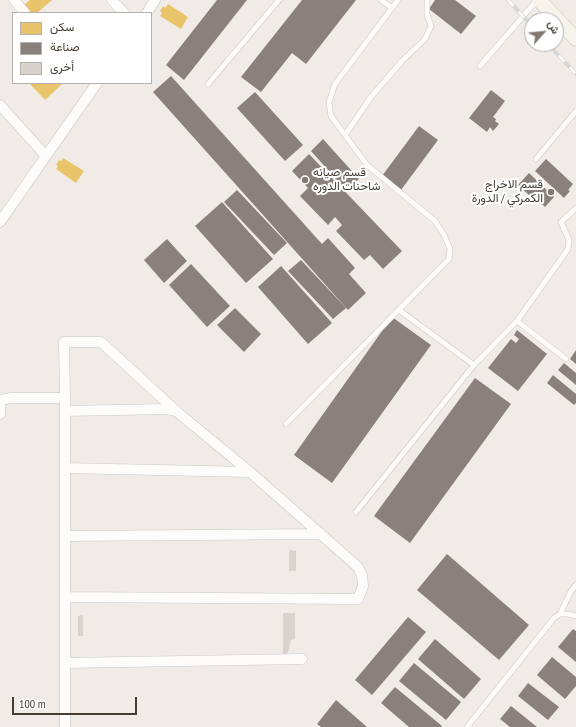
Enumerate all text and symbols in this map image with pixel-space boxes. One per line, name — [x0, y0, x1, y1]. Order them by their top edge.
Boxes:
legend — [12, 12, 152, 84]
north arrow — [524, 12, 564, 52]
text: ش — [545, 18, 563, 36]
text: سكن — [50, 19, 74, 34]
text: صناعة — [50, 39, 80, 54]
text: أخرى — [50, 59, 74, 74]
place label: قسم صيانه شاحنات الدوره — [313, 166, 381, 194]
marker: قسم صيانه شاحنات الدوره — [300, 175, 310, 185]
place label: قسم الاخراج الكمركي / الدورة — [472, 178, 543, 206]
marker: قسم الاخراج الكمركي / الدورة — [546, 187, 556, 197]
scale bar — [14, 689, 139, 715]
text: 100 m — [19, 696, 46, 711]

